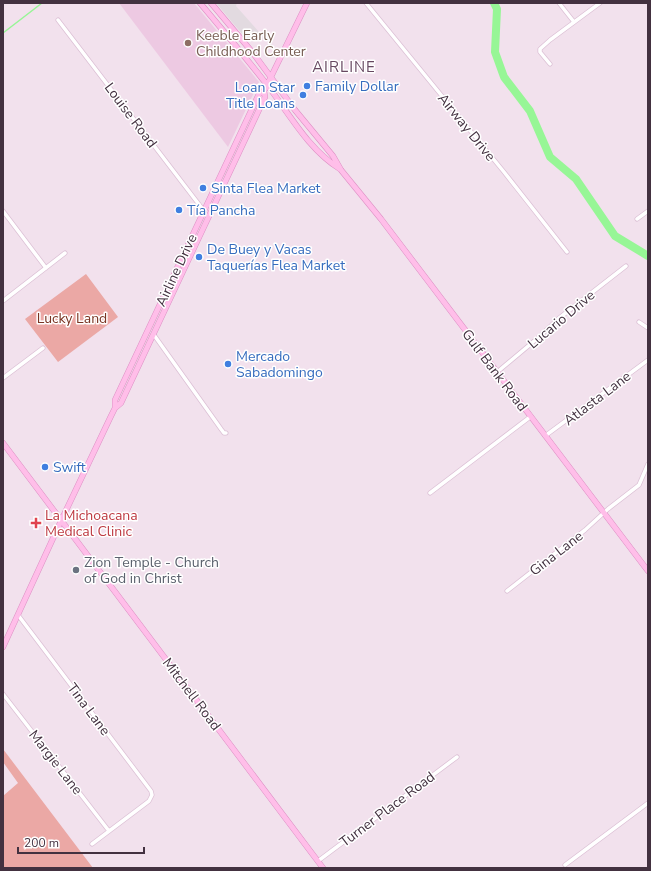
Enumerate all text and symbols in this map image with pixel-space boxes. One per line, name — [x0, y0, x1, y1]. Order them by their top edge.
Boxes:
place label: Keeble Early Childhood Center — [196, 26, 306, 61]
marker: Keeble Early Childhood Center — [183, 38, 193, 48]
district label: AIRLINE — [312, 57, 376, 77]
place label: Family Dollar — [315, 77, 399, 96]
place label: Loan Star Title Loans — [226, 78, 295, 113]
street label: Louise Road — [100, 79, 161, 152]
marker: Family Dollar — [302, 81, 312, 91]
marker: Loan Star Title Loans — [298, 90, 308, 100]
street label: Airway Drive — [433, 90, 500, 165]
place label: Sinta Flea Market — [211, 179, 321, 198]
marker: Sinta Flea Market — [198, 183, 208, 193]
place label: Tía Pancha — [187, 201, 255, 220]
marker: Tía Pancha — [174, 205, 184, 215]
street label: Airline Drive — [151, 231, 202, 310]
place label: De Buey y Vacas Taquerías Flea Market — [207, 240, 345, 275]
marker: De Buey y Vacas Taquerías Flea Market — [194, 252, 204, 262]
street label: Lucario Drive — [524, 286, 599, 353]
park label: Lucky Land — [37, 309, 107, 328]
street label: Gulf Bank Road — [457, 325, 532, 415]
place label: Mercado Sabadomingo — [236, 347, 323, 382]
marker: Mercado Sabadomingo — [223, 359, 233, 369]
street label: Atlasta Lane — [560, 367, 635, 430]
place label: Swift — [53, 458, 86, 477]
marker: Swift — [40, 462, 50, 472]
place label: La Michoacana Medical Clinic — [45, 506, 138, 541]
marker: La Michoacana Medical Clinic — [30, 517, 42, 529]
street label: Gina Lane — [526, 527, 587, 580]
place label: Zion Temple - Church of God in Christ — [84, 553, 219, 588]
marker: Zion Temple - Church of God in Christ — [71, 565, 81, 575]
street label: Mitchell Road — [158, 654, 225, 735]
street label: Tina Lane — [63, 679, 115, 739]
street label: Margie Lane — [24, 726, 87, 799]
street label: Turner Place Road — [336, 767, 439, 851]
scale bar — [18, 829, 144, 855]
text: 200 m — [24, 835, 59, 851]

